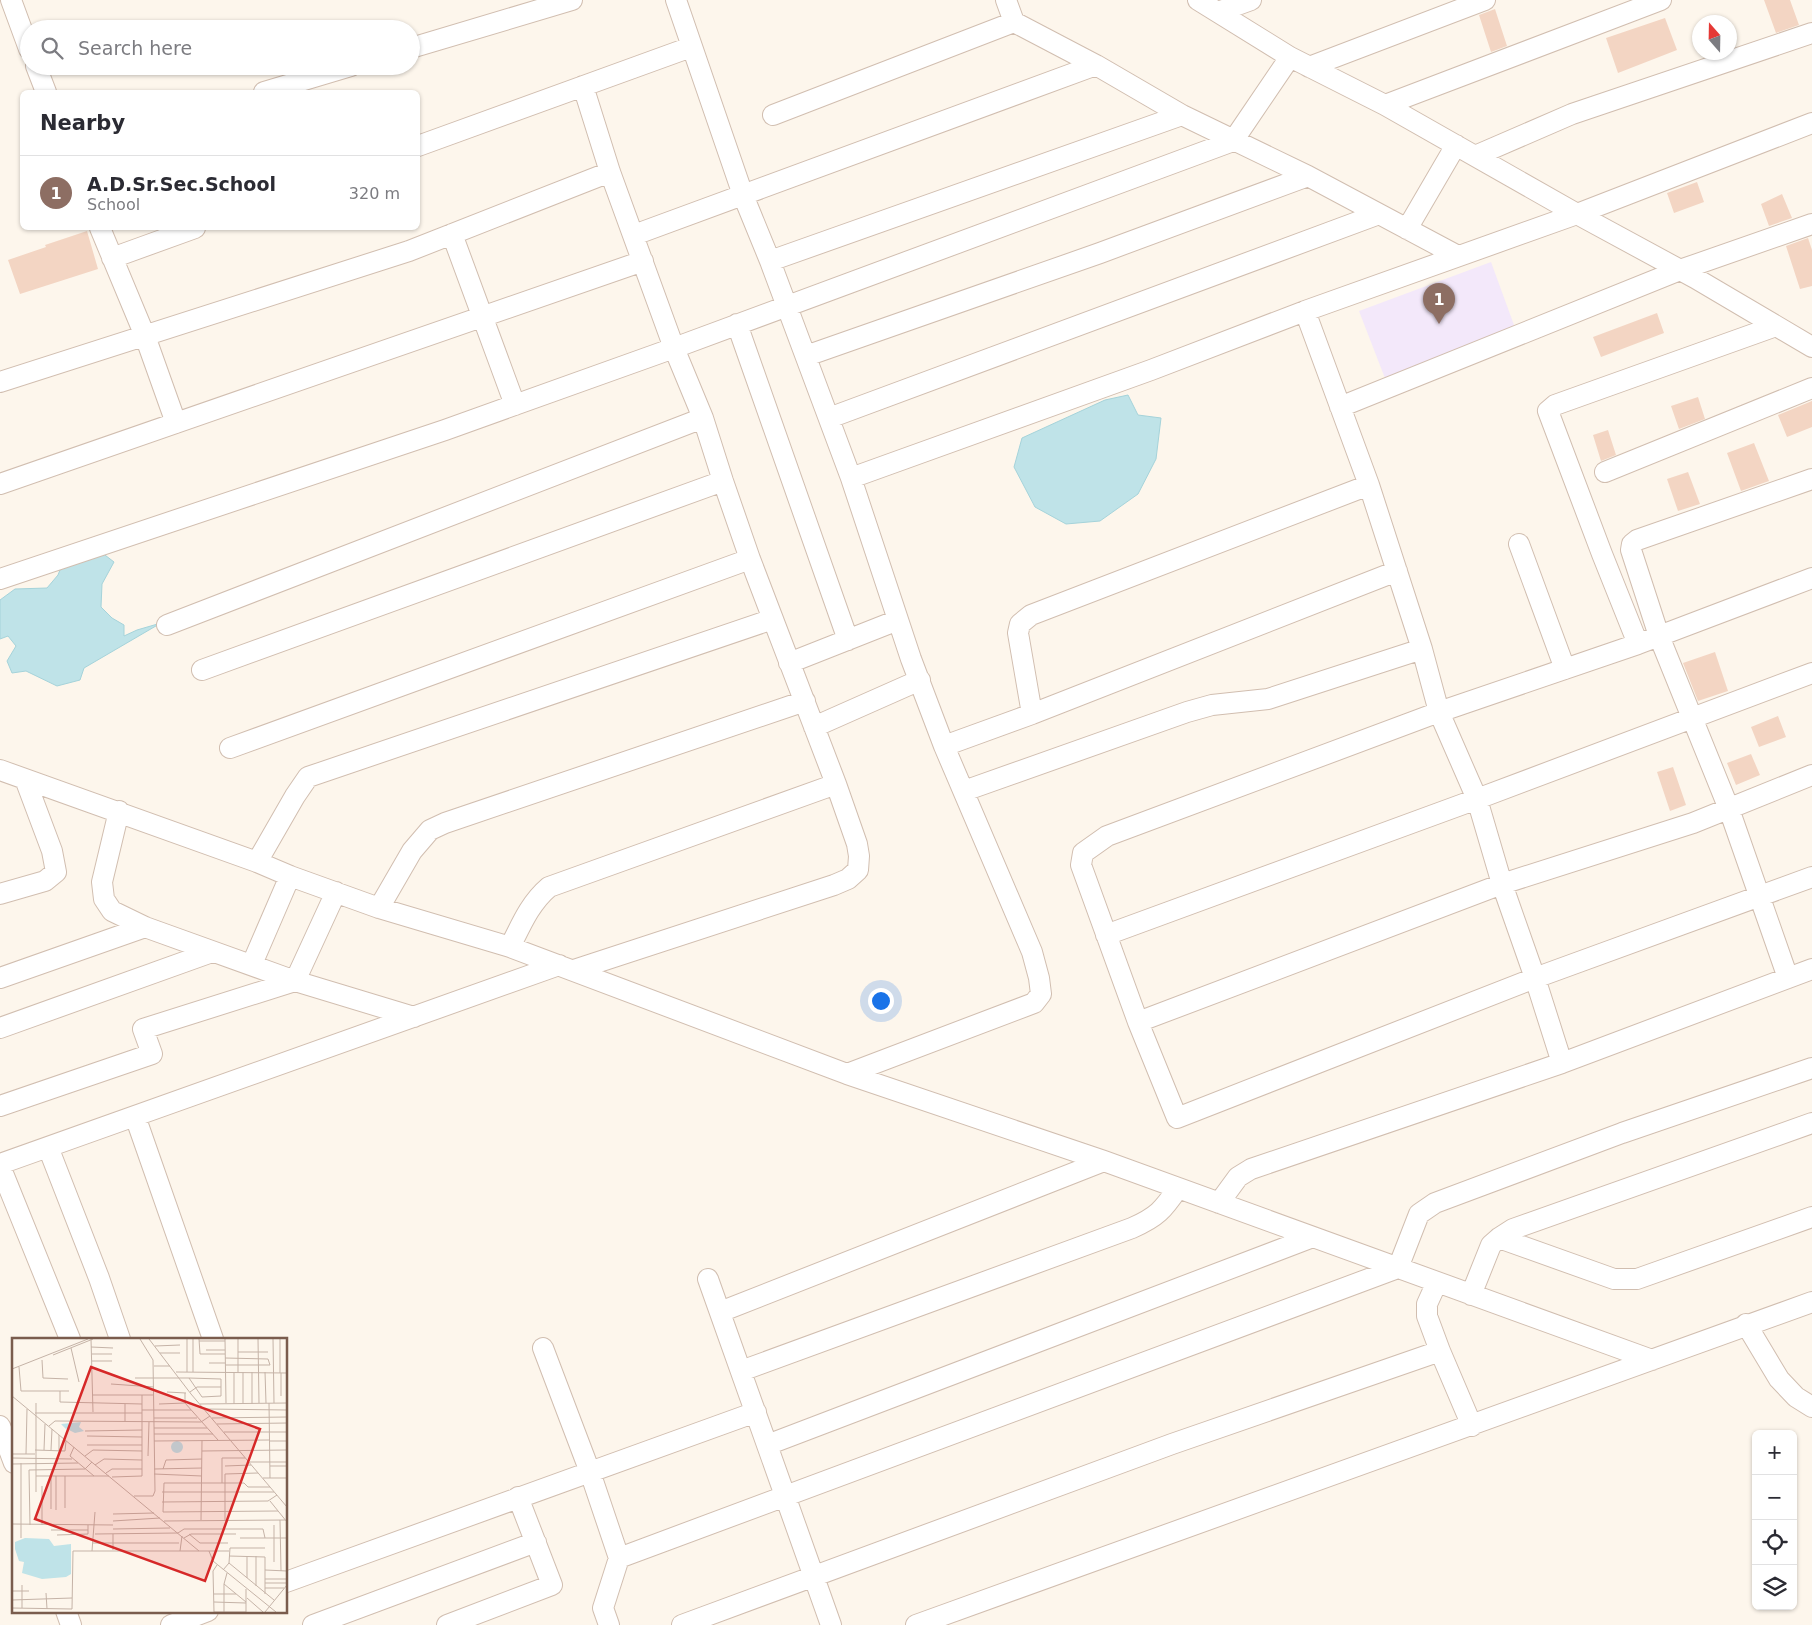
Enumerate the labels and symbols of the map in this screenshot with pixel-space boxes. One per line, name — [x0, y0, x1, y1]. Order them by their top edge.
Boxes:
north arrow — [1692, 15, 1737, 60]
pin: 1 — [1423, 283, 1455, 324]
your location — [868, 988, 894, 1014]
inset map — [12, 1338, 288, 1612]

